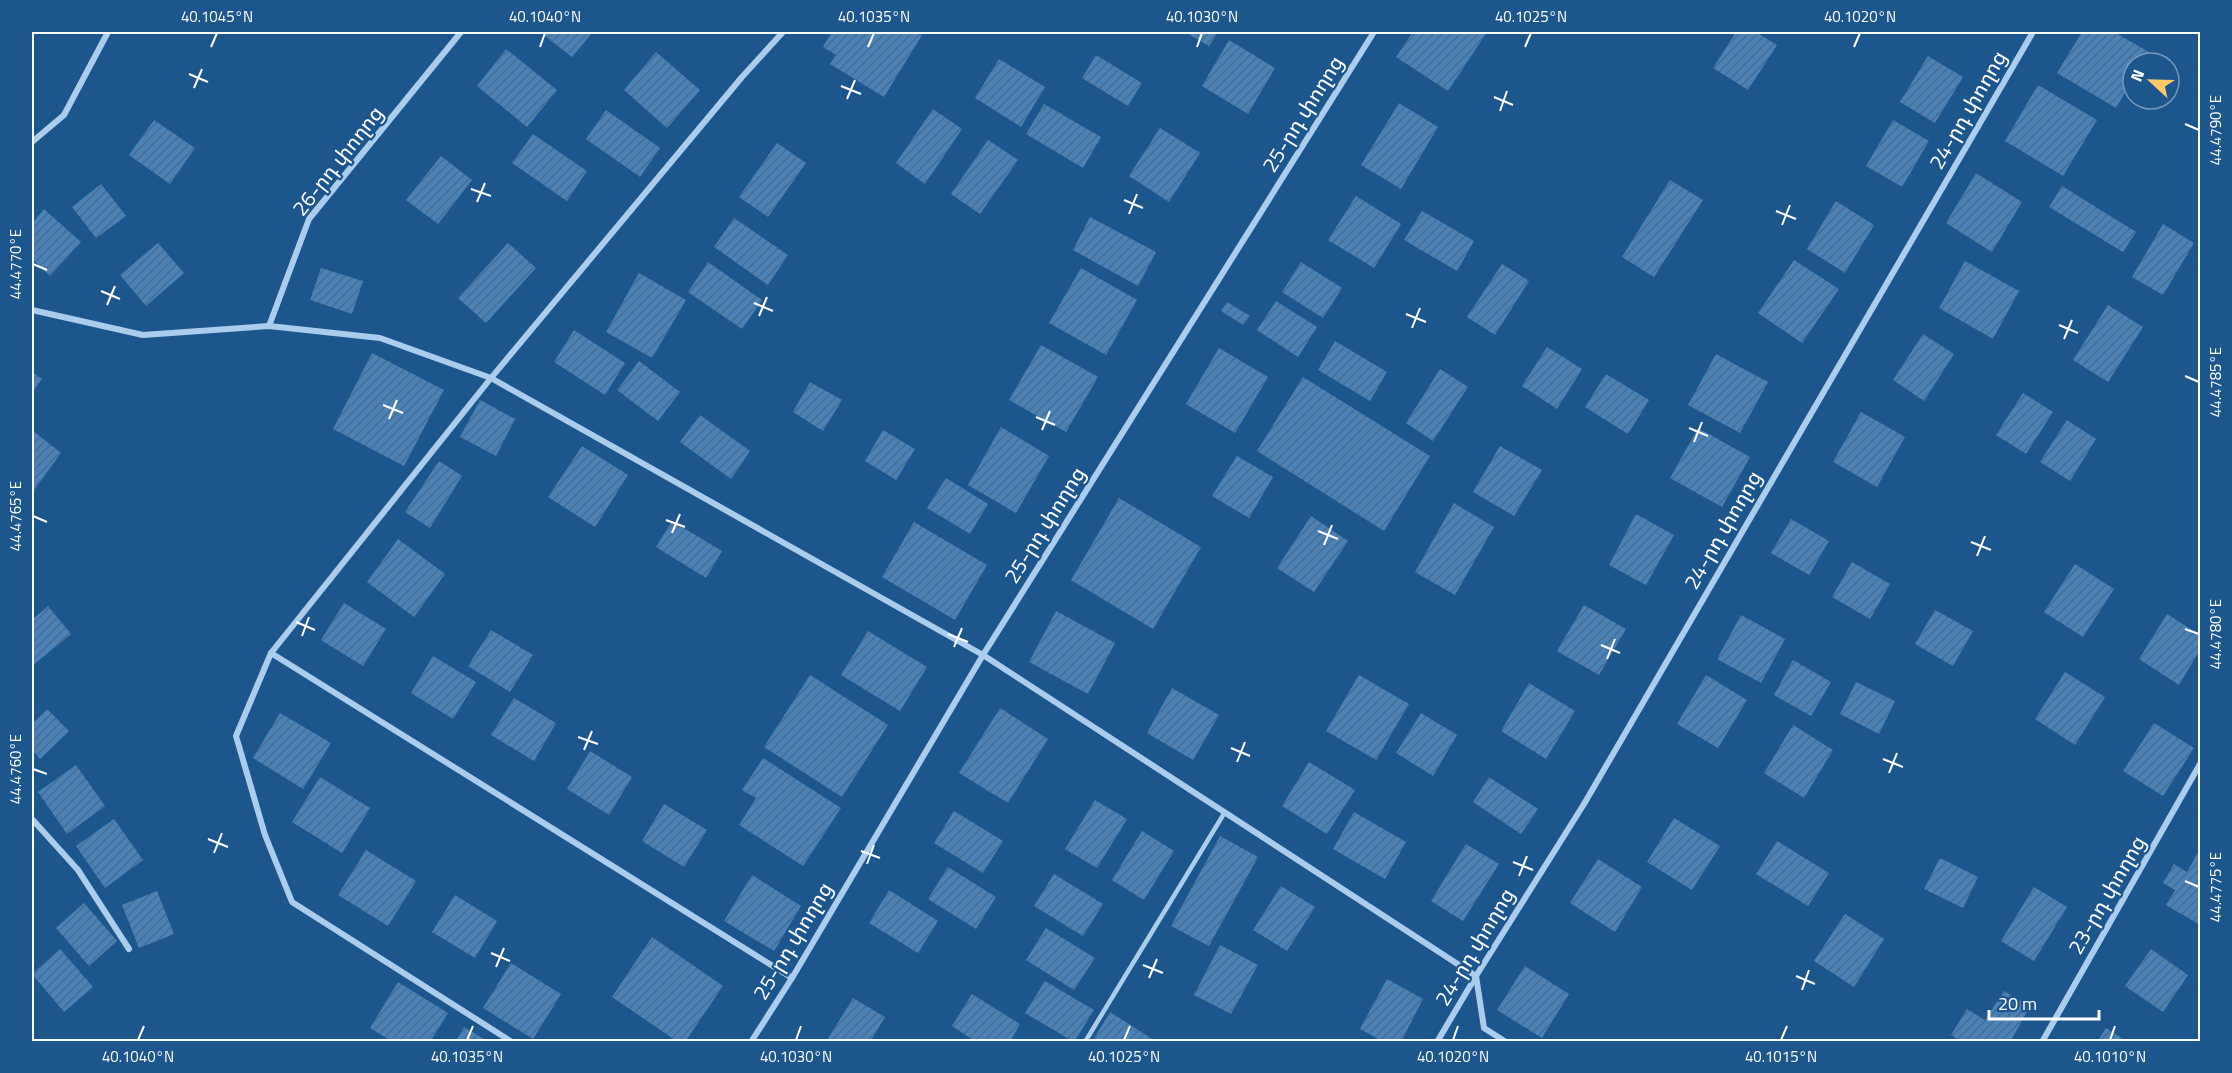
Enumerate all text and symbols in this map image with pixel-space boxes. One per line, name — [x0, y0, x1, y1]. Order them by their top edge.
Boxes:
text: 40.1045°N — [181, 5, 253, 28]
text: 40.1040°N — [509, 5, 581, 28]
text: 40.1035°N — [838, 5, 910, 28]
text: 40.1030°N — [1166, 5, 1238, 28]
text: 40.1025°N — [1495, 5, 1567, 28]
text: 40.1020°N — [1824, 5, 1896, 28]
street label: 24-րդ փողոց — [1920, 44, 2014, 175]
street label: 25-րդ փողոց — [1253, 49, 1351, 178]
north arrow — [2121, 51, 2181, 111]
text: N — [2124, 66, 2150, 85]
text: 44.4790°E — [2204, 95, 2227, 165]
street label: 26-րդ փողոց — [284, 98, 391, 222]
text: 44.4770°E — [4, 229, 27, 299]
text: 44.4785°E — [2204, 347, 2227, 417]
street label: 25-րդ փողոց — [995, 460, 1093, 589]
street label: 24-րդ փողոց — [1675, 464, 1769, 595]
text: 44.4765°E — [4, 481, 27, 551]
text: 44.4780°E — [2204, 599, 2227, 669]
text: 44.4760°E — [4, 734, 27, 804]
street label: 23-րդ փողոց — [2059, 829, 2153, 960]
text: 44.4775°E — [2204, 852, 2227, 922]
street label: 25-րդ փողոց — [744, 875, 840, 1006]
street label: 24-րդ փողոց — [1426, 881, 1522, 1012]
scale bar — [1989, 983, 2098, 1021]
text: 20 m — [1998, 990, 2037, 1017]
text: 40.1040°N — [102, 1045, 174, 1068]
text: 40.1035°N — [431, 1045, 503, 1068]
text: 40.1030°N — [760, 1045, 832, 1068]
text: 40.1025°N — [1088, 1045, 1160, 1068]
text: 40.1020°N — [1417, 1045, 1489, 1068]
text: 40.1015°N — [1745, 1045, 1817, 1068]
text: 40.1010°N — [2074, 1045, 2146, 1068]

